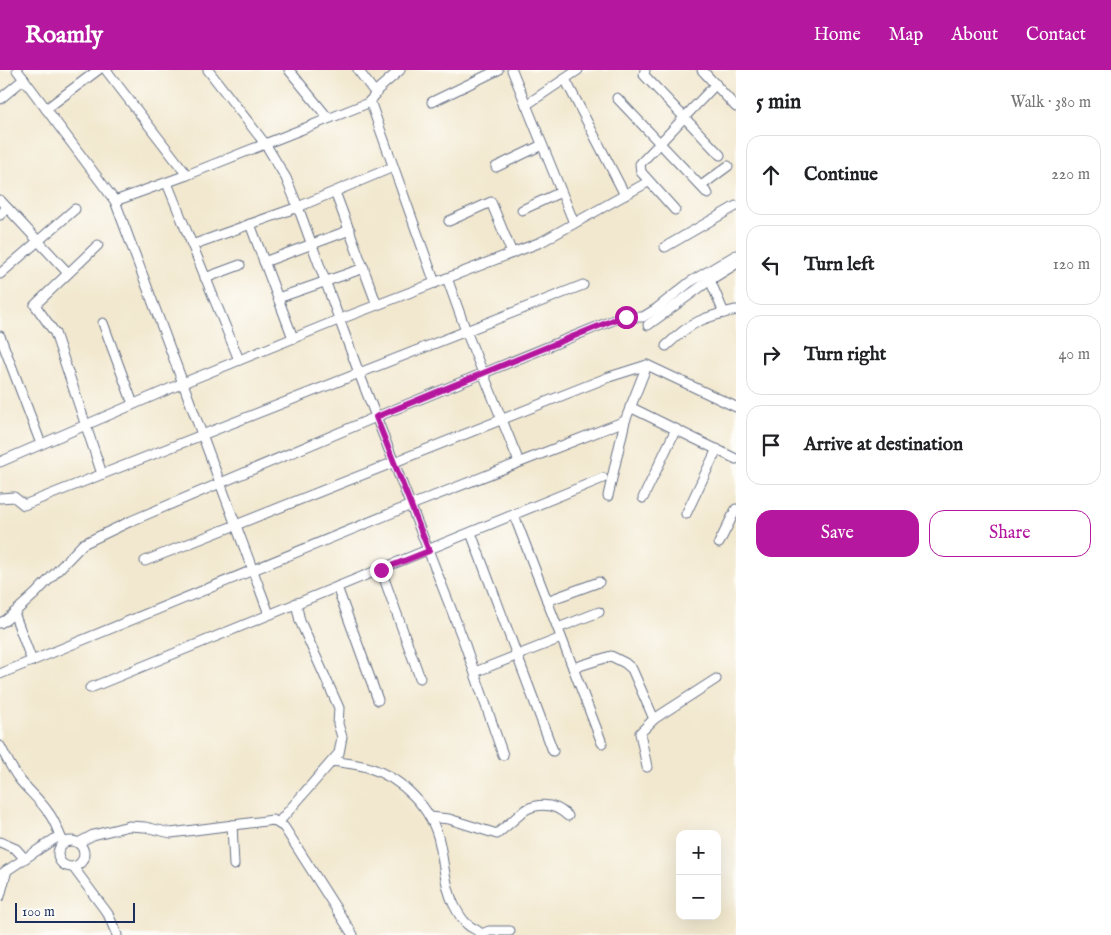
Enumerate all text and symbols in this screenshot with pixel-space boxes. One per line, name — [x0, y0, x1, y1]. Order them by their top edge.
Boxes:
text: Roamly — [25, 20, 103, 51]
text: Home — [814, 24, 861, 47]
text: Map — [889, 24, 923, 47]
text: About — [951, 24, 998, 47]
text: Contact — [1026, 24, 1086, 47]
text: 5 min — [756, 89, 801, 116]
text: Walk · 380 m — [1010, 93, 1091, 113]
icon: ahead — [757, 161, 785, 189]
text: Continue — [804, 163, 878, 187]
text: 220 m — [1051, 165, 1090, 185]
icon: left — [757, 251, 785, 279]
text: Turn left — [804, 253, 875, 277]
text: 120 m — [1053, 255, 1090, 275]
route start — [615, 306, 638, 329]
icon: right — [757, 341, 785, 369]
text: Turn right — [804, 343, 886, 367]
text: 40 m — [1058, 345, 1090, 365]
icon: arrive — [757, 431, 785, 459]
text: Arrive at destination — [804, 433, 963, 457]
button: Save — [756, 510, 919, 557]
button: Share — [929, 510, 1091, 557]
route end — [370, 559, 393, 582]
map controls — [676, 830, 721, 920]
button: + — [676, 830, 721, 875]
button: − — [676, 875, 721, 920]
scale bar — [15, 900, 135, 923]
text: 100 m — [22, 903, 55, 921]

